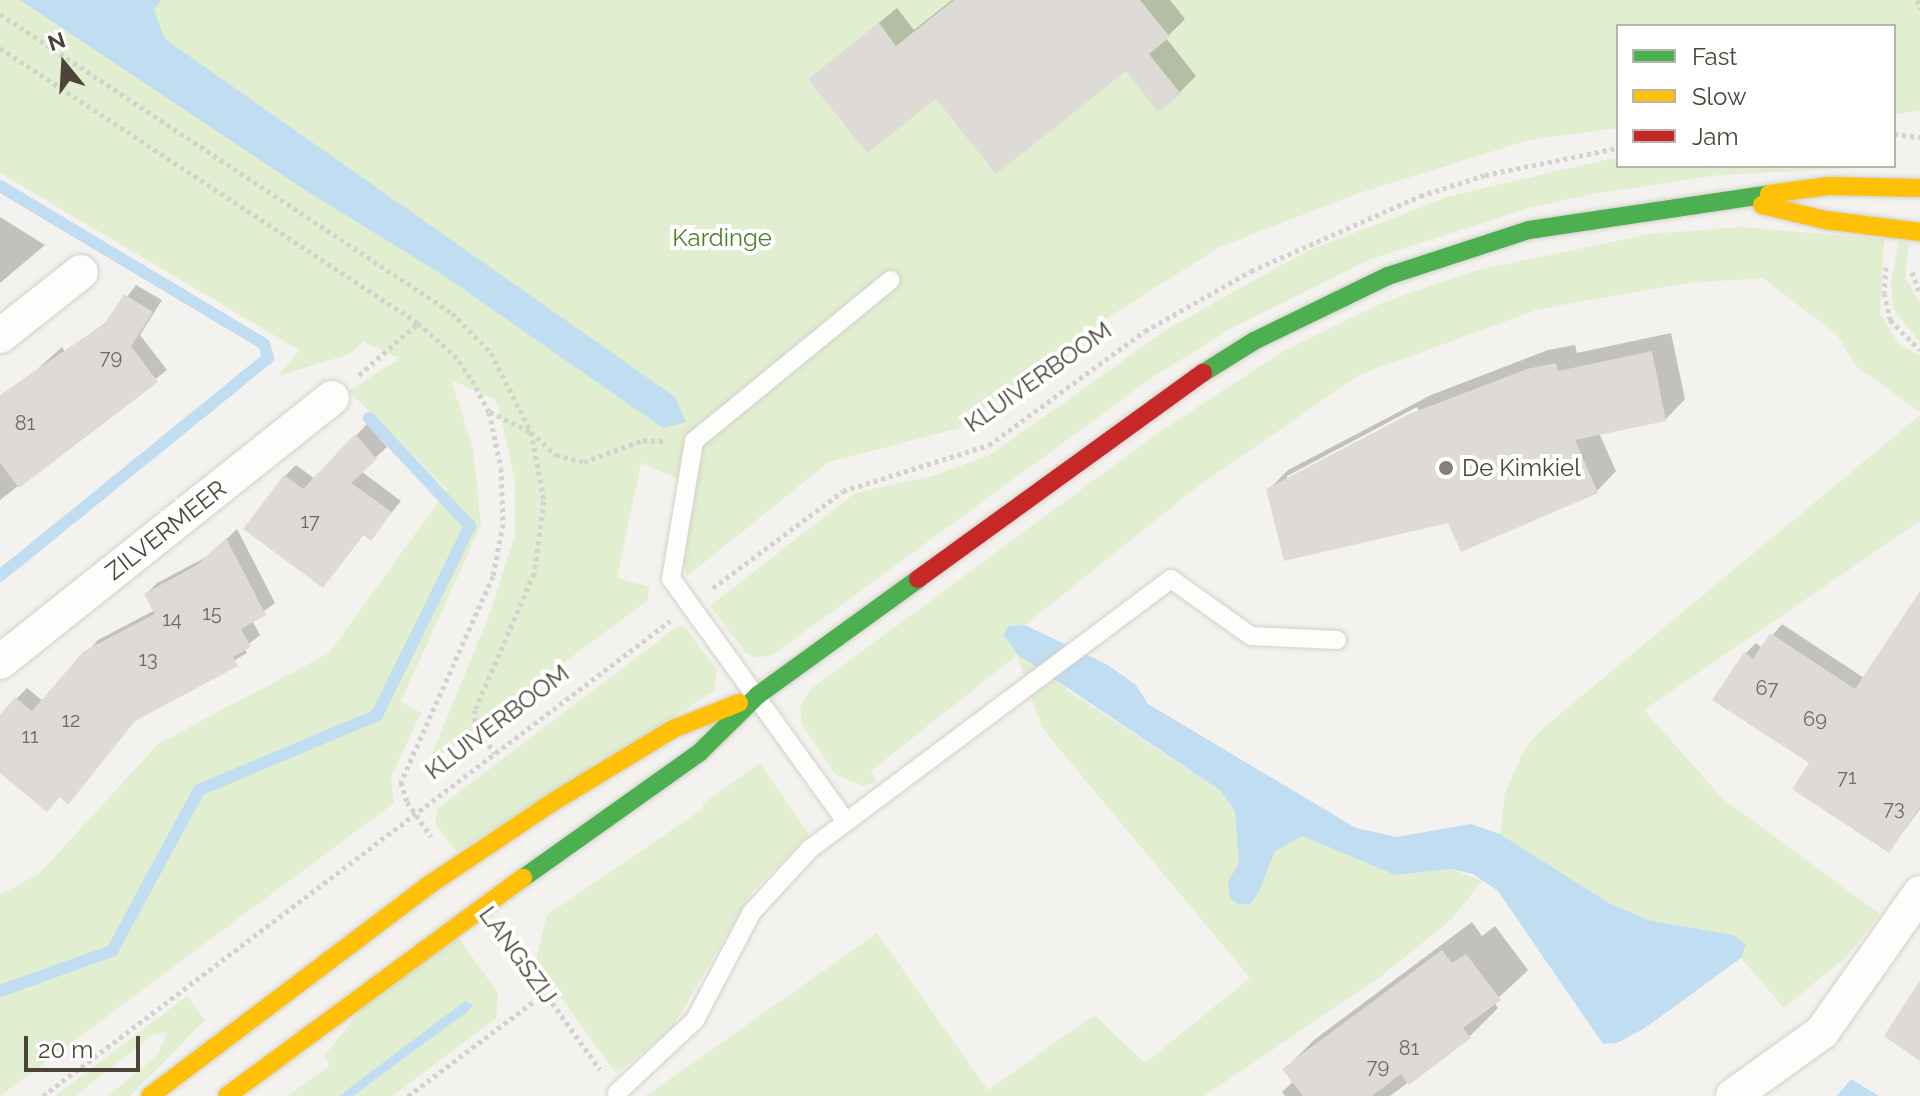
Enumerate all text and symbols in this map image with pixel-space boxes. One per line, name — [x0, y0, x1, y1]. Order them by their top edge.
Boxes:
north arrow — [24, 24, 104, 104]
legend — [1616, 24, 1896, 168]
text: N — [45, 26, 69, 56]
text: Fast — [1692, 42, 1737, 71]
text: Slow — [1692, 82, 1746, 111]
text: Jam — [1692, 122, 1738, 151]
park label: Kardinge — [672, 224, 772, 252]
street label: KLUIVERBOOM — [959, 316, 1117, 438]
house number: 79 — [100, 345, 122, 369]
house number: 81 — [15, 411, 35, 435]
place label: De Kimkiel — [1462, 454, 1581, 482]
marker: De Kimkiel — [1437, 459, 1455, 477]
street label: ZILVERMEER — [100, 474, 232, 586]
house number: 17 — [300, 509, 320, 533]
house number: 15 — [202, 601, 222, 625]
house number: 14 — [162, 607, 182, 631]
house number: 13 — [138, 647, 158, 671]
street label: KLUIVERBOOM — [419, 659, 575, 785]
house number: 67 — [1756, 676, 1778, 700]
house number: 69 — [1803, 707, 1827, 731]
house number: 12 — [62, 708, 80, 732]
house number: 11 — [21, 724, 39, 748]
house number: 71 — [1837, 765, 1857, 789]
house number: 73 — [1883, 796, 1905, 820]
street label: LANGSZIJ — [473, 901, 563, 1009]
scale bar — [28, 1020, 144, 1070]
text: 20 m — [38, 1035, 93, 1064]
house number: 81 — [1399, 1036, 1419, 1060]
house number: 79 — [1367, 1054, 1389, 1078]

